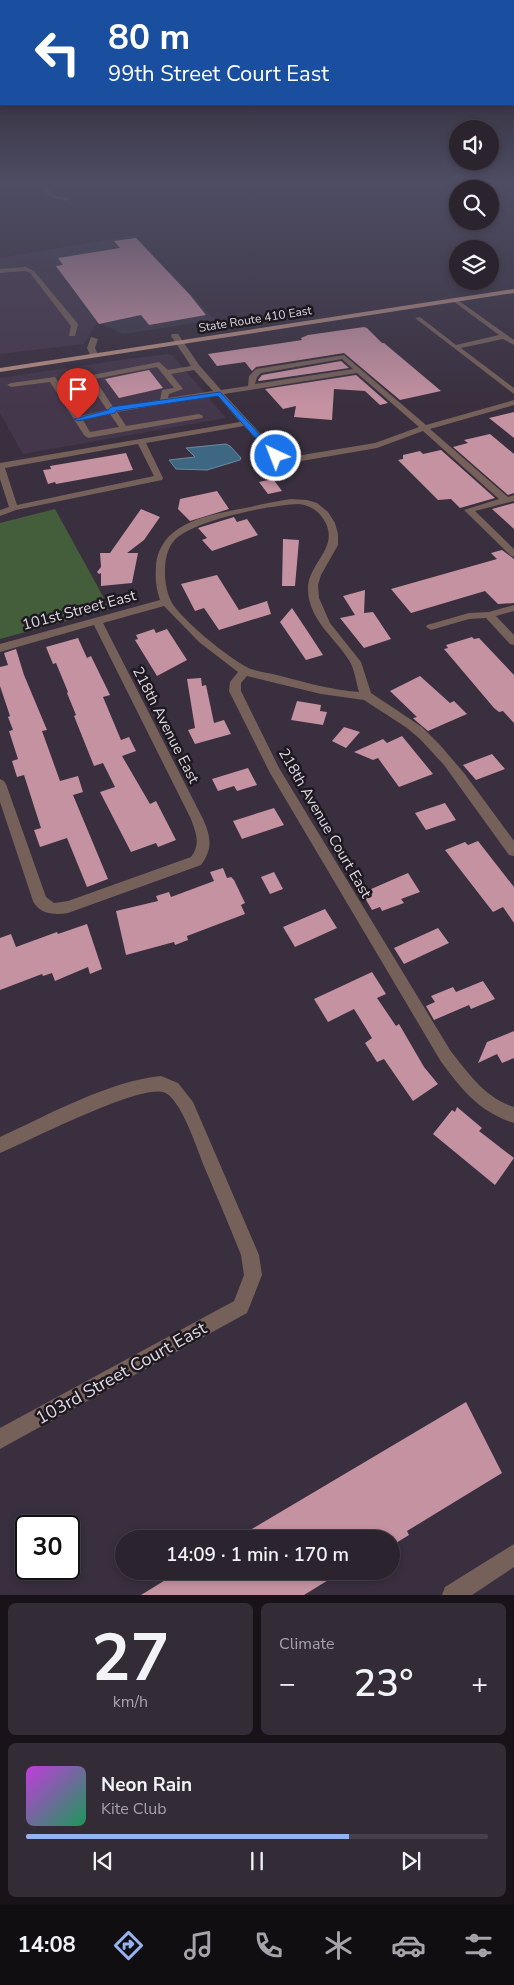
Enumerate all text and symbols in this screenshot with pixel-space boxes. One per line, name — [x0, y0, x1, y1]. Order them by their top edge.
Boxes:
text: 80 m — [108, 14, 190, 61]
icon: left — [25, 20, 90, 85]
text: 99th Street Court East — [108, 59, 329, 89]
map controls — [449, 120, 499, 290]
button: sound — [449, 120, 499, 170]
button: search — [449, 180, 499, 230]
button: layers — [449, 240, 499, 290]
street label: State Route 410 East — [197, 302, 313, 336]
pin — [57, 368, 99, 419]
icon: arrive — [64, 375, 92, 403]
position arrow — [249, 429, 301, 481]
street label: 101st Street East — [20, 585, 139, 635]
street label: 218th Avenue East — [128, 663, 204, 787]
street label: 218th Avenue Court East — [274, 745, 376, 902]
street label: 103rd Street Court East — [31, 1316, 211, 1430]
speed limit sign: 30 — [15, 1515, 80, 1580]
text: 14:09 · 1 min · 170 m — [166, 1542, 349, 1568]
text: 27 — [91, 1614, 170, 1703]
text: Climate — [279, 1633, 334, 1655]
text: 23° — [354, 1658, 413, 1709]
text: − — [279, 1665, 296, 1703]
text: + — [471, 1665, 488, 1703]
text: km/h — [113, 1691, 148, 1713]
text: Neon Rain — [101, 1772, 192, 1798]
text: Kite Club — [101, 1798, 167, 1820]
icon: previous — [89, 1847, 117, 1875]
icon: pause — [243, 1847, 271, 1875]
icon: next — [397, 1847, 425, 1875]
icon: directions — [111, 1928, 146, 1963]
icon: music — [181, 1928, 216, 1963]
icon: phone — [251, 1928, 286, 1963]
icon: climate — [321, 1928, 356, 1963]
icon: car — [391, 1928, 426, 1963]
icon: filters — [461, 1928, 496, 1963]
text: 14:08 — [18, 1930, 76, 1960]

